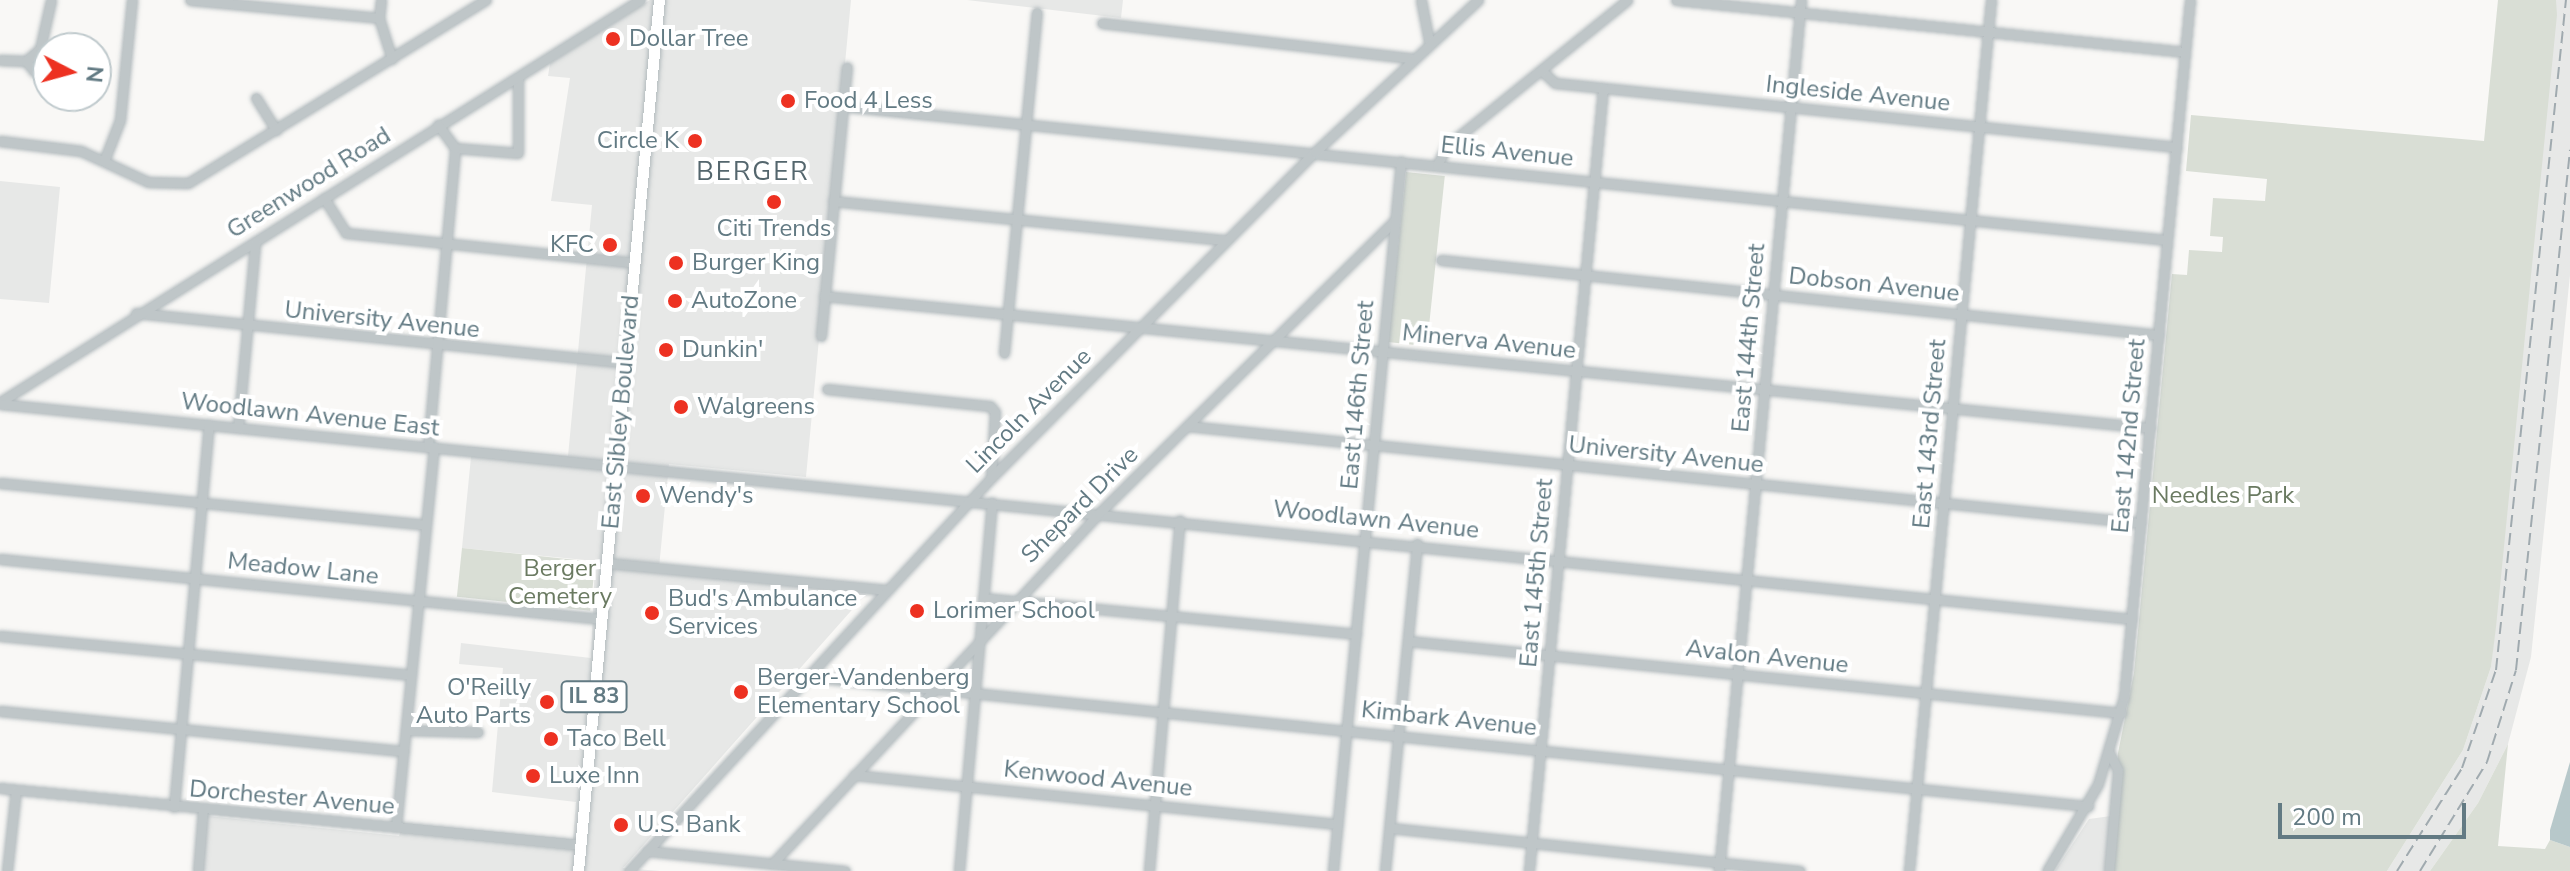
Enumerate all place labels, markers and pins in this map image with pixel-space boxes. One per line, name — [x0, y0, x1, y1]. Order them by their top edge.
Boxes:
place label: Dollar Tree — [629, 25, 748, 53]
marker: Dollar Tree — [604, 30, 622, 48]
place label: Food 4 Less — [804, 87, 933, 115]
marker: Food 4 Less — [779, 92, 797, 110]
place label: Circle K — [597, 127, 679, 155]
marker: Circle K — [686, 132, 704, 150]
marker: Citi Trends — [765, 193, 783, 211]
place label: Citi Trends — [717, 215, 831, 243]
place label: KFC — [550, 231, 594, 259]
marker: KFC — [601, 236, 619, 254]
place label: Burger King — [692, 249, 820, 277]
marker: Burger King — [667, 254, 685, 272]
place label: AutoZone — [691, 287, 797, 315]
marker: AutoZone — [666, 292, 684, 310]
place label: Dunkin' — [682, 336, 763, 364]
marker: Dunkin' — [657, 341, 675, 359]
place label: Walgreens — [697, 393, 815, 421]
marker: Walgreens — [672, 398, 690, 416]
place label: Wendy's — [659, 482, 754, 510]
marker: Wendy's — [634, 487, 652, 505]
place label: Bud's Ambulance Services — [668, 585, 857, 641]
place label: Lorimer School — [933, 597, 1095, 625]
marker: Lorimer School — [908, 602, 926, 620]
marker: Bud's Ambulance Services — [643, 604, 661, 622]
place label: Berger-Vandenberg Elementary School — [757, 664, 970, 720]
place label: O'Reilly Auto Parts — [416, 674, 531, 730]
marker: Berger-Vandenberg Elementary School — [732, 683, 750, 701]
marker: O'Reilly Auto Parts — [538, 693, 556, 711]
place label: Taco Bell — [567, 725, 666, 753]
marker: Taco Bell — [542, 730, 560, 748]
place label: Luxe Inn — [549, 762, 640, 790]
marker: Luxe Inn — [524, 767, 542, 785]
place label: U.S. Bank — [637, 811, 740, 839]
marker: U.S. Bank — [612, 816, 630, 834]

